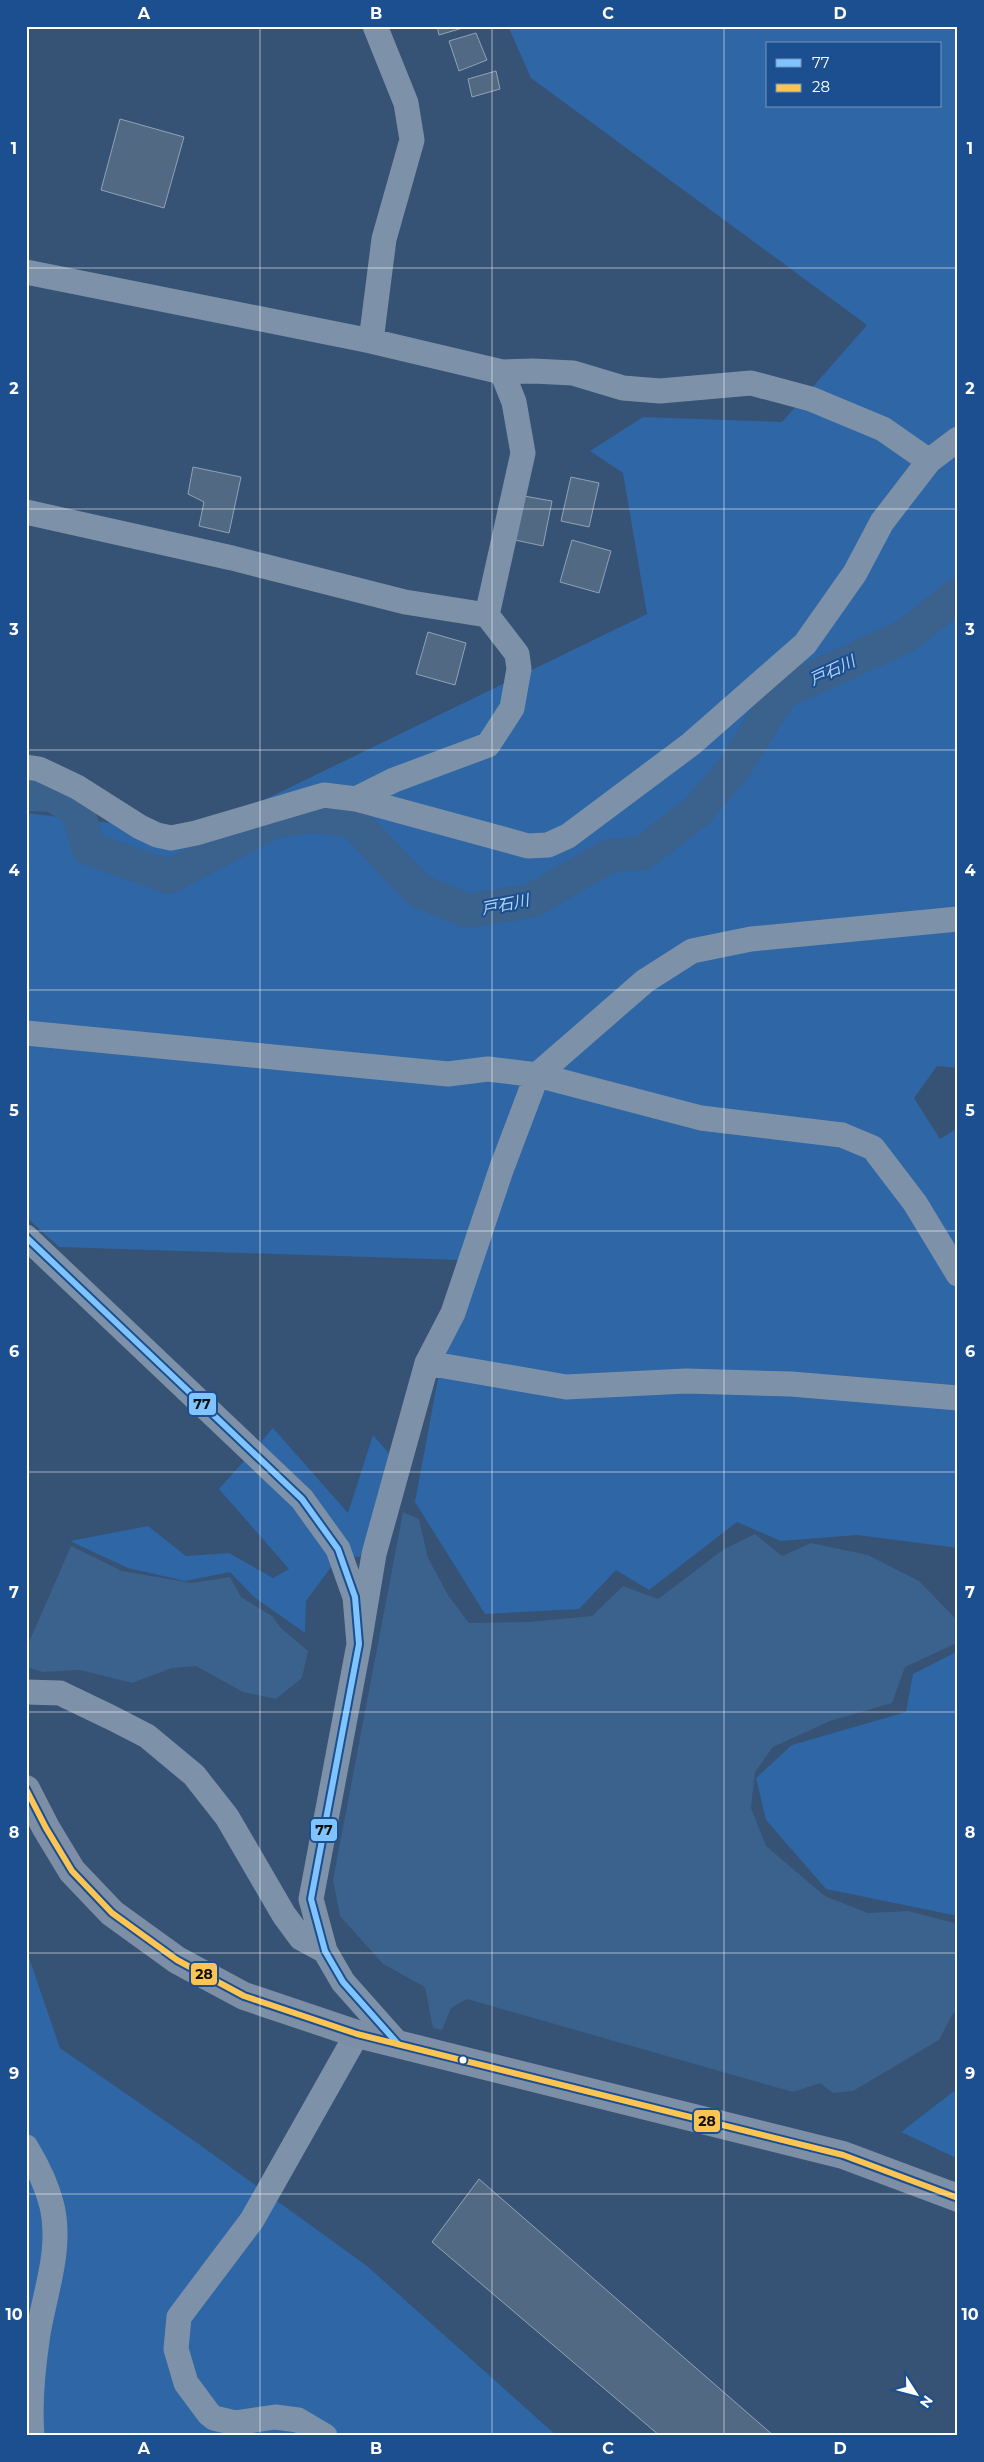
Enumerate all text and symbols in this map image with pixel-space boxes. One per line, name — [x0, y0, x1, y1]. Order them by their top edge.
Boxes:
text: A — [137, 4, 151, 23]
text: B — [370, 4, 382, 23]
text: C — [602, 4, 614, 23]
text: D — [833, 4, 847, 23]
legend — [766, 42, 942, 108]
text: 77 — [812, 53, 830, 72]
text: 28 — [812, 77, 830, 96]
text: 1 — [11, 139, 17, 158]
text: 1 — [967, 139, 973, 158]
text: 2 — [9, 379, 19, 398]
text: 2 — [965, 379, 975, 398]
text: 3 — [8, 620, 19, 639]
text: 3 — [964, 620, 975, 639]
water label: 戸石川 — [806, 651, 860, 689]
text: 4 — [8, 861, 20, 880]
text: 4 — [964, 861, 976, 880]
water label: 戸石川 — [480, 890, 532, 918]
text: 5 — [9, 1101, 19, 1120]
text: 5 — [965, 1101, 975, 1120]
text: 6 — [9, 1342, 19, 1361]
text: 6 — [965, 1342, 975, 1361]
line badge: 77 — [188, 1392, 217, 1416]
text: 77 — [193, 1395, 211, 1413]
text: 7 — [9, 1583, 19, 1602]
text: 7 — [965, 1583, 975, 1602]
line badge: 77 — [310, 1818, 338, 1842]
text: 77 — [315, 1821, 333, 1839]
text: 8 — [9, 1823, 19, 1842]
text: 8 — [965, 1823, 975, 1842]
line badge: 28 — [190, 1962, 218, 1986]
text: 28 — [195, 1965, 213, 1983]
unlabelled marker — [458, 2055, 468, 2065]
text: 9 — [9, 2064, 19, 2083]
text: 9 — [965, 2064, 975, 2083]
line badge: 28 — [693, 2109, 721, 2133]
text: 28 — [698, 2112, 716, 2130]
text: 10 — [5, 2305, 23, 2324]
text: 10 — [961, 2305, 979, 2324]
north arrow — [892, 2370, 942, 2420]
text: N — [916, 2392, 937, 2412]
text: A — [137, 2439, 151, 2458]
text: B — [370, 2439, 382, 2458]
text: C — [602, 2439, 614, 2458]
text: D — [833, 2439, 847, 2458]

